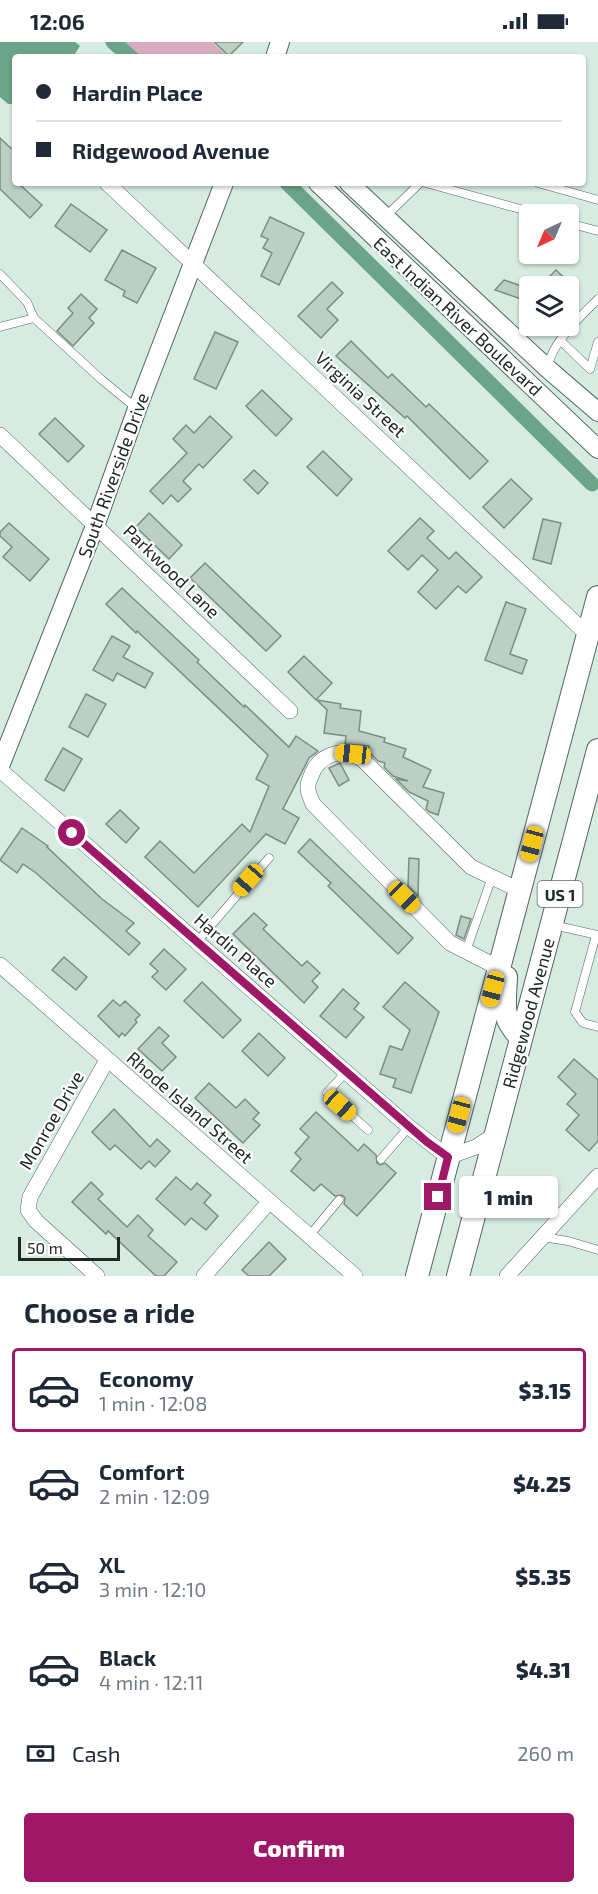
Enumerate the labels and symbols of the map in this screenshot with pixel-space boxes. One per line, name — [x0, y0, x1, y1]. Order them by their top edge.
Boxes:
north arrow — [519, 204, 579, 264]
street label: East Indian River Boulevard — [369, 232, 547, 400]
street label: Virginia Street — [311, 346, 411, 442]
street label: South Riverside Drive — [73, 389, 153, 561]
street label: Parkwood Lane — [119, 519, 225, 623]
car — [334, 743, 372, 765]
route start — [58, 819, 85, 846]
car — [519, 824, 545, 864]
car — [229, 861, 267, 899]
car — [385, 878, 423, 916]
road number: US 1 — [538, 881, 582, 907]
street label: Hardin Place — [190, 908, 282, 992]
street label: Ridgewood Avenue — [497, 935, 559, 1091]
car — [480, 969, 506, 1009]
street label: Rhode Island Street — [123, 1046, 258, 1168]
street label: Monroe Drive — [14, 1067, 88, 1173]
car — [321, 1086, 359, 1124]
car — [446, 1095, 472, 1135]
callout: 1 min — [459, 1176, 558, 1218]
route end — [424, 1183, 451, 1210]
scale bar — [18, 1234, 120, 1262]

